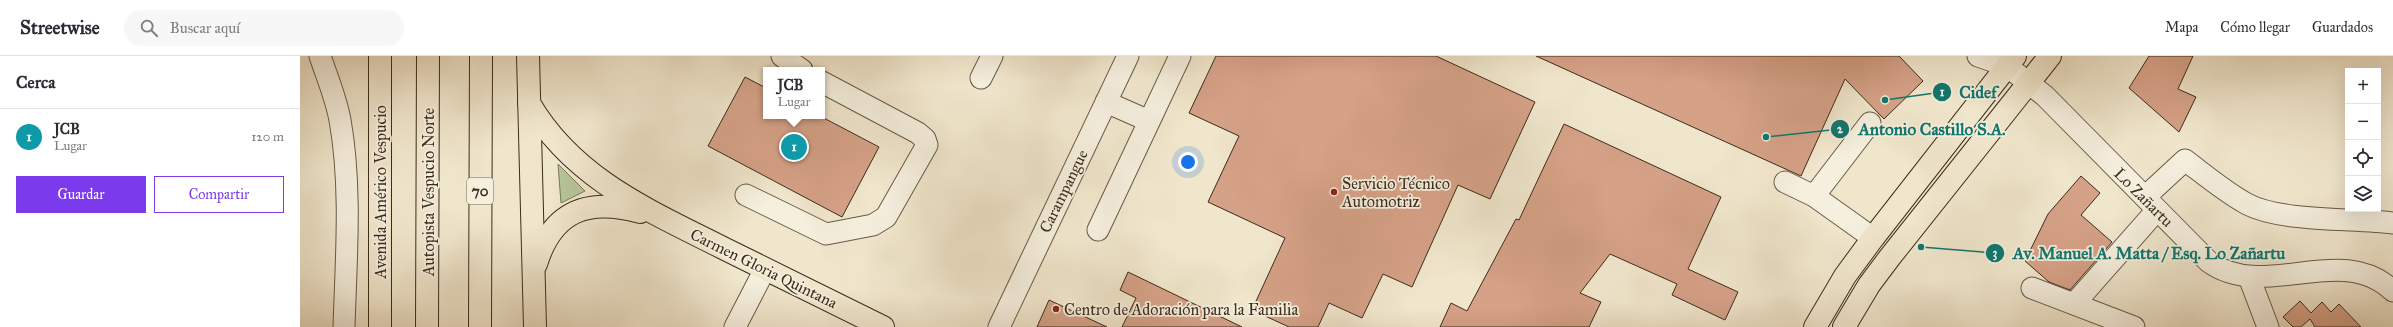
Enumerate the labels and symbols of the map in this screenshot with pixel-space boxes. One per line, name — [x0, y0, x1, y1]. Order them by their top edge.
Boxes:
callout: Cidef — [1932, 78, 2005, 107]
text: Cidef — [1959, 82, 2000, 103]
text: 1 — [1940, 85, 1945, 99]
street label: Avenida Américo Vespucio — [371, 105, 390, 280]
street label: Autopista Vespucio Norte — [419, 107, 438, 277]
callout: Antonio Castillo S.A. — [1830, 114, 2014, 143]
text: Antonio Castillo S.A. — [1857, 119, 2006, 140]
text: 2 — [1837, 122, 1844, 136]
pin: 1 — [781, 132, 807, 162]
street label: Carampangue — [1035, 146, 1093, 236]
your location — [1178, 152, 1198, 172]
street label: Lo Zañartu — [2110, 164, 2177, 231]
place label: Servicio Técnico Automotriz — [1341, 174, 1450, 211]
road number: 70 — [467, 178, 493, 204]
marker: Servicio Técnico Automotriz — [1329, 187, 1339, 197]
street label: Carmen Gloria Quintana — [687, 225, 841, 312]
callout: Av. Manuel A. Matta / Esq. Lo Zañartu — [1985, 239, 2293, 268]
text: Av. Manuel A. Matta / Esq. Lo Zañartu — [2012, 243, 2286, 264]
text: 3 — [1993, 246, 1998, 261]
place label: Centro de Adoración para la Familia — [1064, 300, 1298, 319]
marker: Centro de Adoración para la Familia — [1051, 304, 1061, 314]

